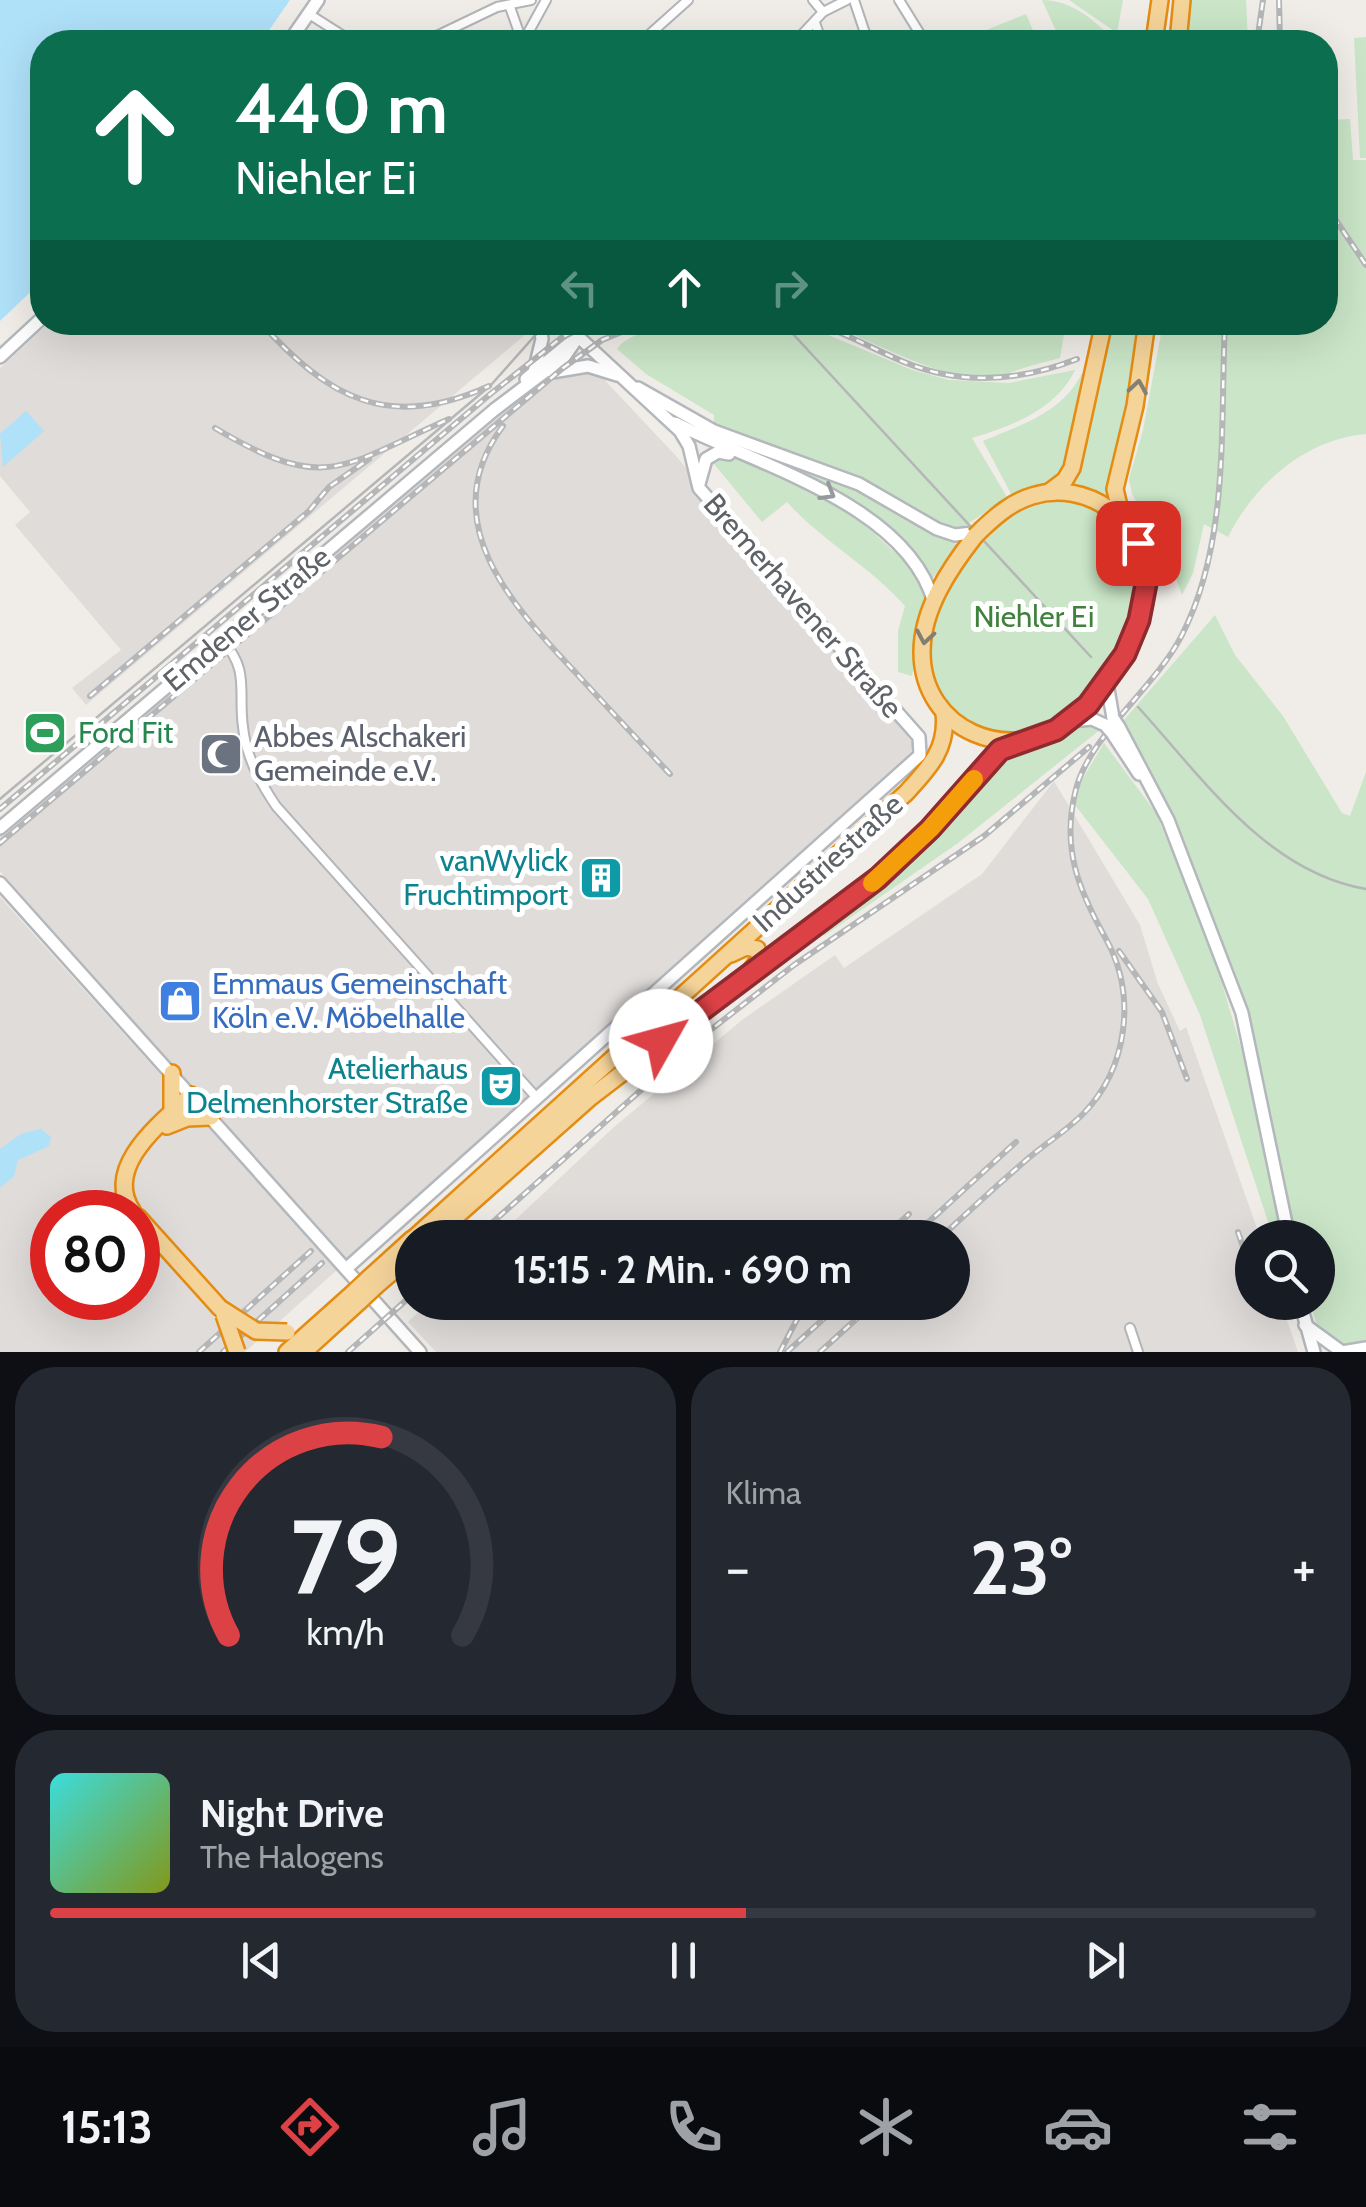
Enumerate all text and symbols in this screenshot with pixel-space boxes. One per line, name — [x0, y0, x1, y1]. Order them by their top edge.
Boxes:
text: 440 m — [235, 65, 448, 151]
icon: ahead — [70, 70, 200, 200]
text: Niehler Ei — [235, 151, 416, 205]
icon: left — [552, 260, 607, 315]
icon: ahead — [657, 260, 712, 315]
icon: right — [762, 260, 817, 315]
one-way arrow — [1127, 378, 1148, 395]
one-way arrow — [817, 481, 835, 500]
street label: Bremerhavener Straße — [696, 486, 911, 725]
pin — [1096, 501, 1181, 586]
icon: arrive — [1111, 516, 1166, 571]
street label: Emdener Straße — [156, 538, 338, 699]
park label: Niehler Ei — [974, 598, 1094, 635]
one-way arrow — [915, 629, 936, 645]
sports icon: Ford Fit — [22, 710, 68, 756]
place label: Ford Fit — [78, 714, 173, 751]
place label: Abbes Alschakeri Gemeinde e.V. — [254, 718, 466, 789]
mosque icon: Abbes Alschakeri Gemeinde e.V. — [198, 731, 244, 777]
street label: Industriestraße — [745, 786, 910, 940]
place label: vanWylick Fruchtimport — [403, 842, 569, 913]
building icon: vanWylick Fruchtimport — [578, 855, 624, 901]
place label: Emmaus Gemeinschaft Köln e.V. Möbelhalle — [212, 965, 507, 1036]
shop icon: Emmaus Gemeinschaft Köln e.V. Möbelhalle — [157, 978, 203, 1024]
position arrow — [609, 989, 713, 1093]
place label: Atelierhaus Delmenhorster Straße — [186, 1050, 468, 1121]
theatre icon: Atelierhaus Delmenhorster Straße — [478, 1063, 524, 1109]
speed limit sign: 80 — [30, 1190, 160, 1320]
map controls — [1235, 1220, 1335, 1320]
button: search — [1235, 1220, 1335, 1320]
text: 15:15 · 2 Min. · 690 m — [513, 1246, 852, 1293]
text: Klima — [726, 1473, 801, 1512]
text: 79 — [289, 1493, 401, 1619]
text: 23° — [970, 1522, 1072, 1613]
text: − — [726, 1534, 750, 1601]
text: + — [1292, 1534, 1316, 1601]
text: km/h — [306, 1611, 384, 1654]
text: Night Drive — [200, 1790, 384, 1837]
text: The Halogens — [200, 1837, 384, 1876]
icon: previous — [234, 1933, 289, 1988]
icon: pause — [656, 1933, 711, 1988]
icon: next — [1078, 1933, 1133, 1988]
icon: directions — [275, 2092, 345, 2162]
icon: music — [467, 2092, 537, 2162]
icon: phone — [659, 2092, 729, 2162]
icon: climate — [851, 2092, 921, 2162]
icon: car — [1043, 2092, 1113, 2162]
icon: filters — [1235, 2092, 1305, 2162]
text: 15:13 — [61, 2100, 153, 2154]

